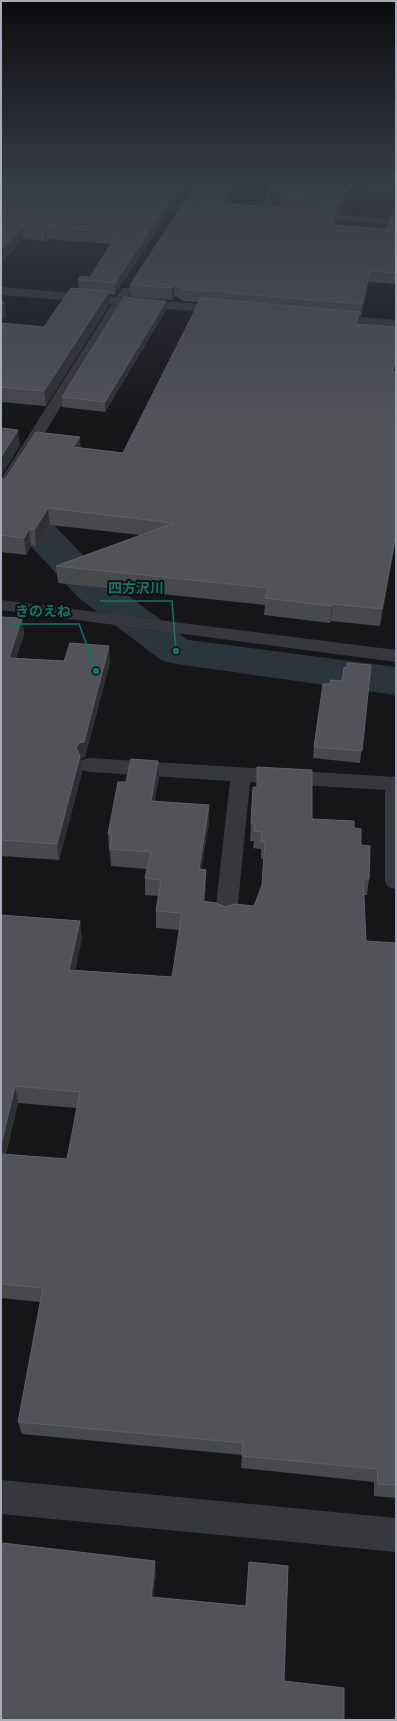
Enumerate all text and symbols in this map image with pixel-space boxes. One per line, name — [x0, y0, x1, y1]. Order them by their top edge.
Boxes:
callout: 四方沢川 — [100, 575, 172, 601]
text: 四方沢川 — [108, 580, 164, 596]
callout: きのえね — [7, 598, 79, 624]
text: きのえね — [15, 603, 71, 619]

